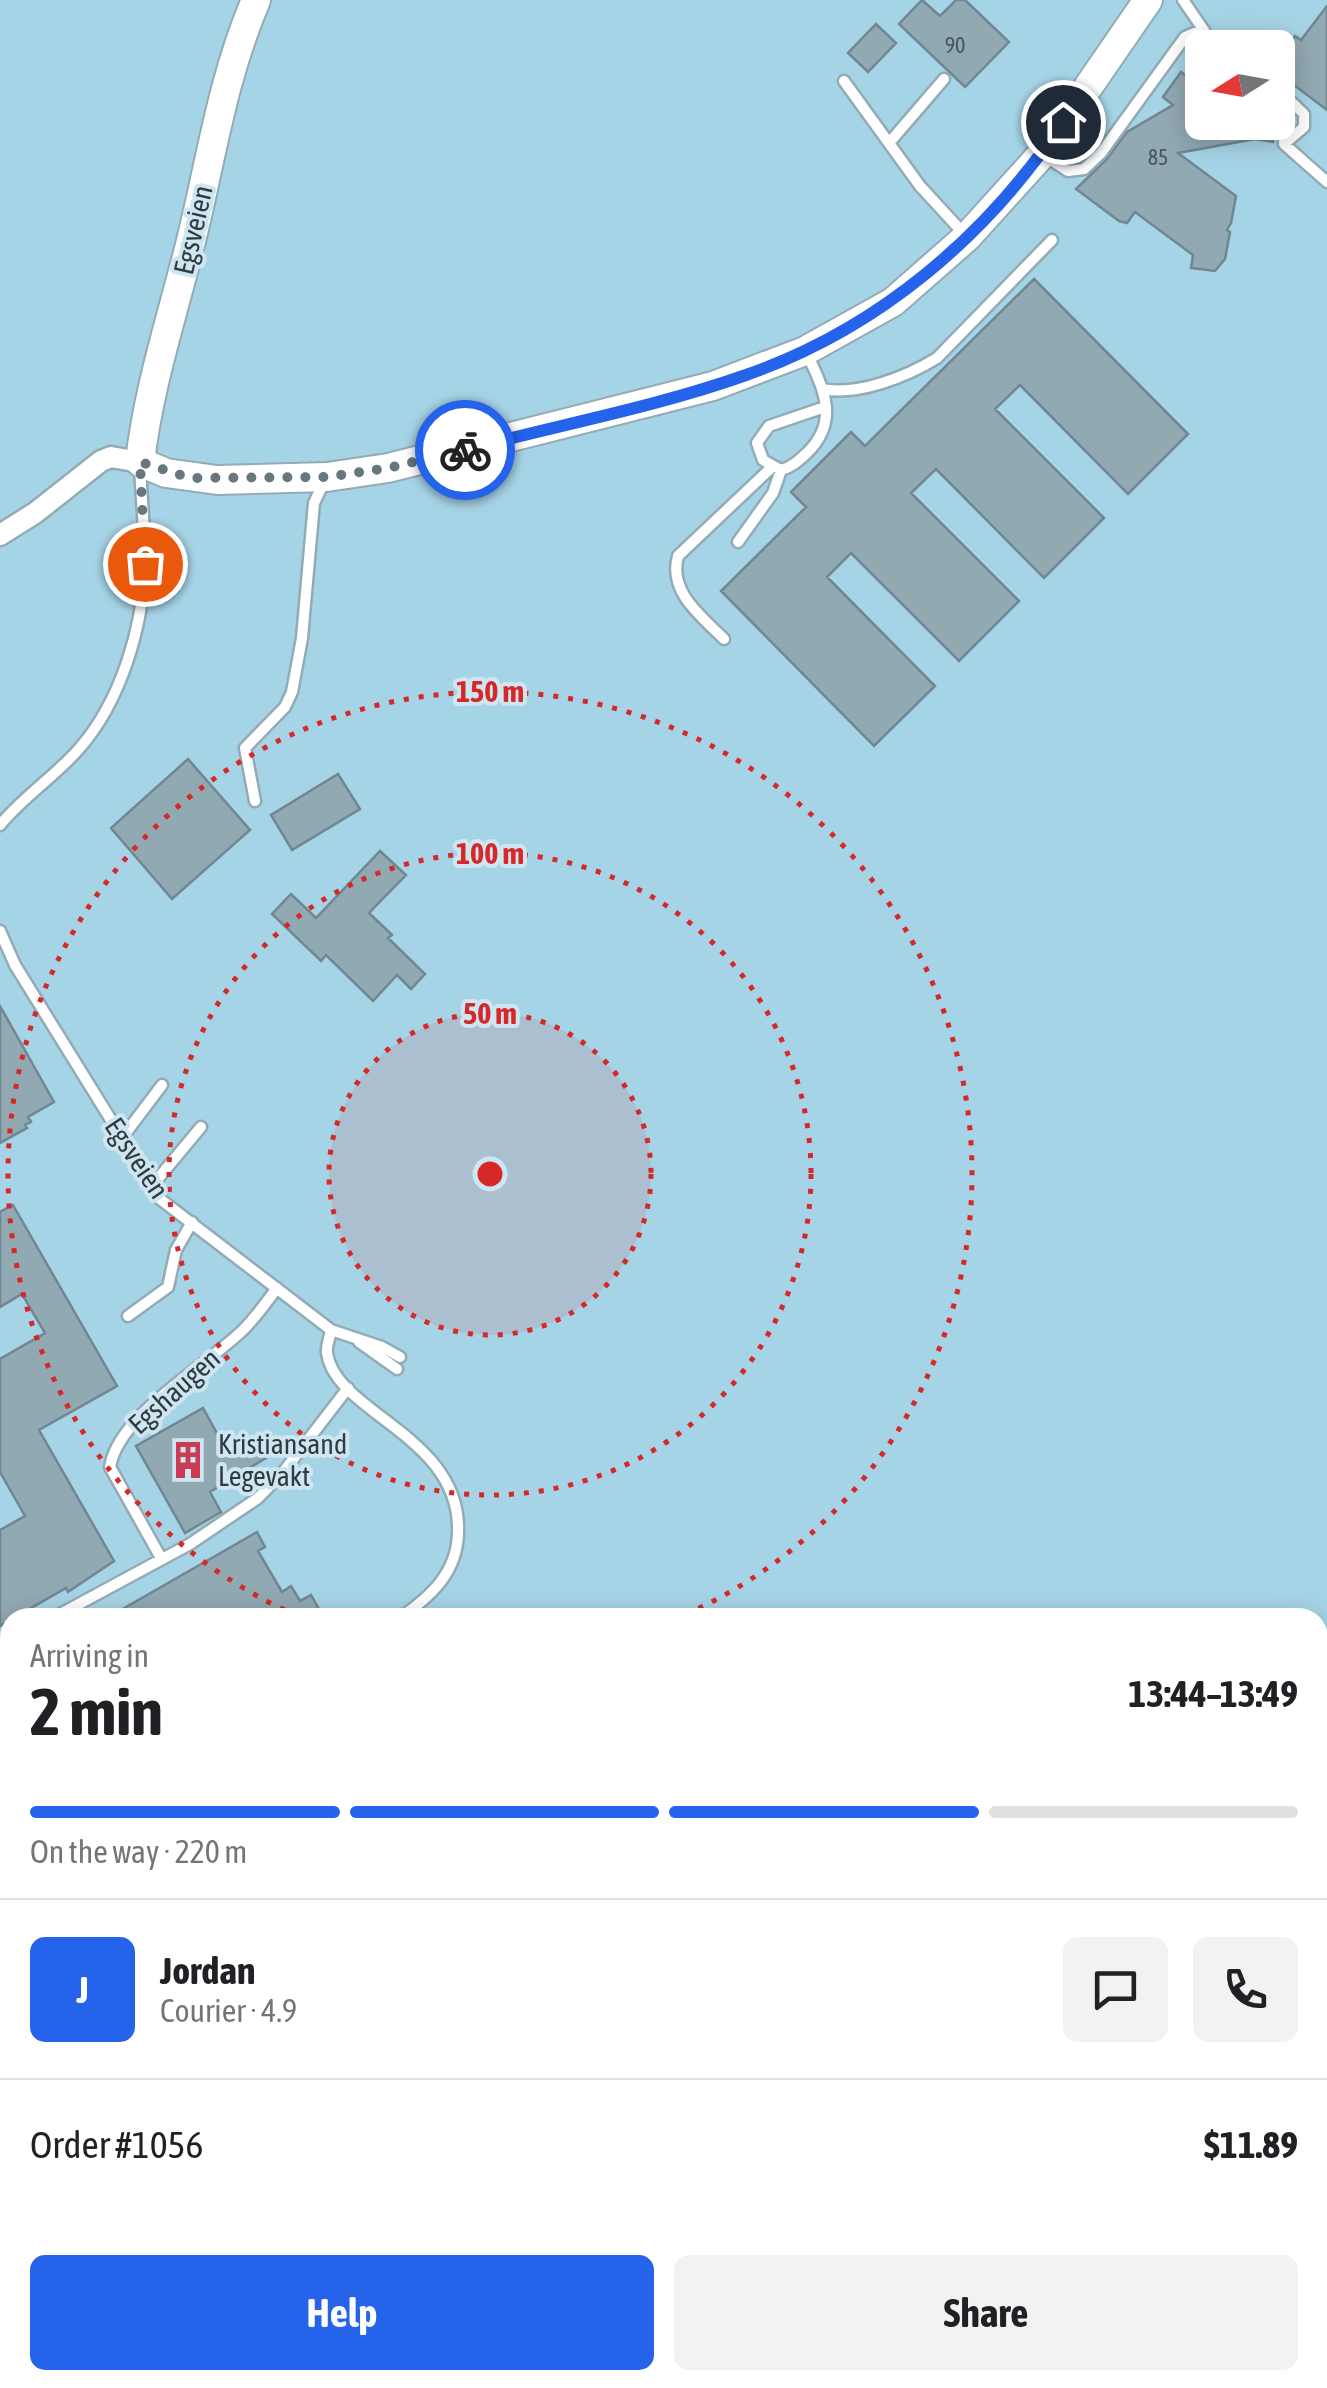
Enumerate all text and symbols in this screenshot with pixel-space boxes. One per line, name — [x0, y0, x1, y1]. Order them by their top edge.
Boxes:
north arrow — [1185, 30, 1295, 140]
map controls — [1185, 30, 1295, 140]
house number: 90 — [945, 32, 965, 58]
pin — [1021, 80, 1106, 165]
icon: home — [1036, 95, 1091, 150]
house number: 85 — [1148, 144, 1168, 170]
street label: Egsveien — [167, 182, 219, 278]
courier — [415, 400, 515, 500]
icon: bike — [438, 423, 493, 478]
pin — [103, 522, 188, 607]
icon: bag — [118, 537, 173, 592]
text: 150 m — [456, 674, 524, 708]
text: 100 m — [456, 836, 524, 870]
text: 50 m — [463, 996, 517, 1030]
street label: Egsveien — [98, 1112, 176, 1204]
centre of rings — [472, 1156, 508, 1192]
street label: Egshaugen — [122, 1342, 226, 1440]
place label: Kristiansand Legevakt — [218, 1428, 347, 1492]
building icon: Kristiansand Legevakt — [167, 1439, 209, 1481]
text: Arriving in — [30, 1637, 149, 1674]
text: 13:44–13:49 — [1128, 1672, 1298, 1715]
text: 2 min — [30, 1674, 163, 1749]
text: On the way · 220 m — [30, 1833, 247, 1870]
button: chat — [1063, 1937, 1168, 2042]
button: phone — [1193, 1937, 1298, 2042]
text: Jordan — [160, 1949, 255, 1992]
text: J — [76, 1968, 89, 2011]
text: Courier · 4.9 — [160, 1992, 297, 2029]
text: Order #1056 — [30, 2123, 203, 2166]
text: $11.89 — [1204, 2123, 1298, 2166]
button: Help — [30, 2255, 654, 2370]
button: Share — [674, 2255, 1298, 2370]

